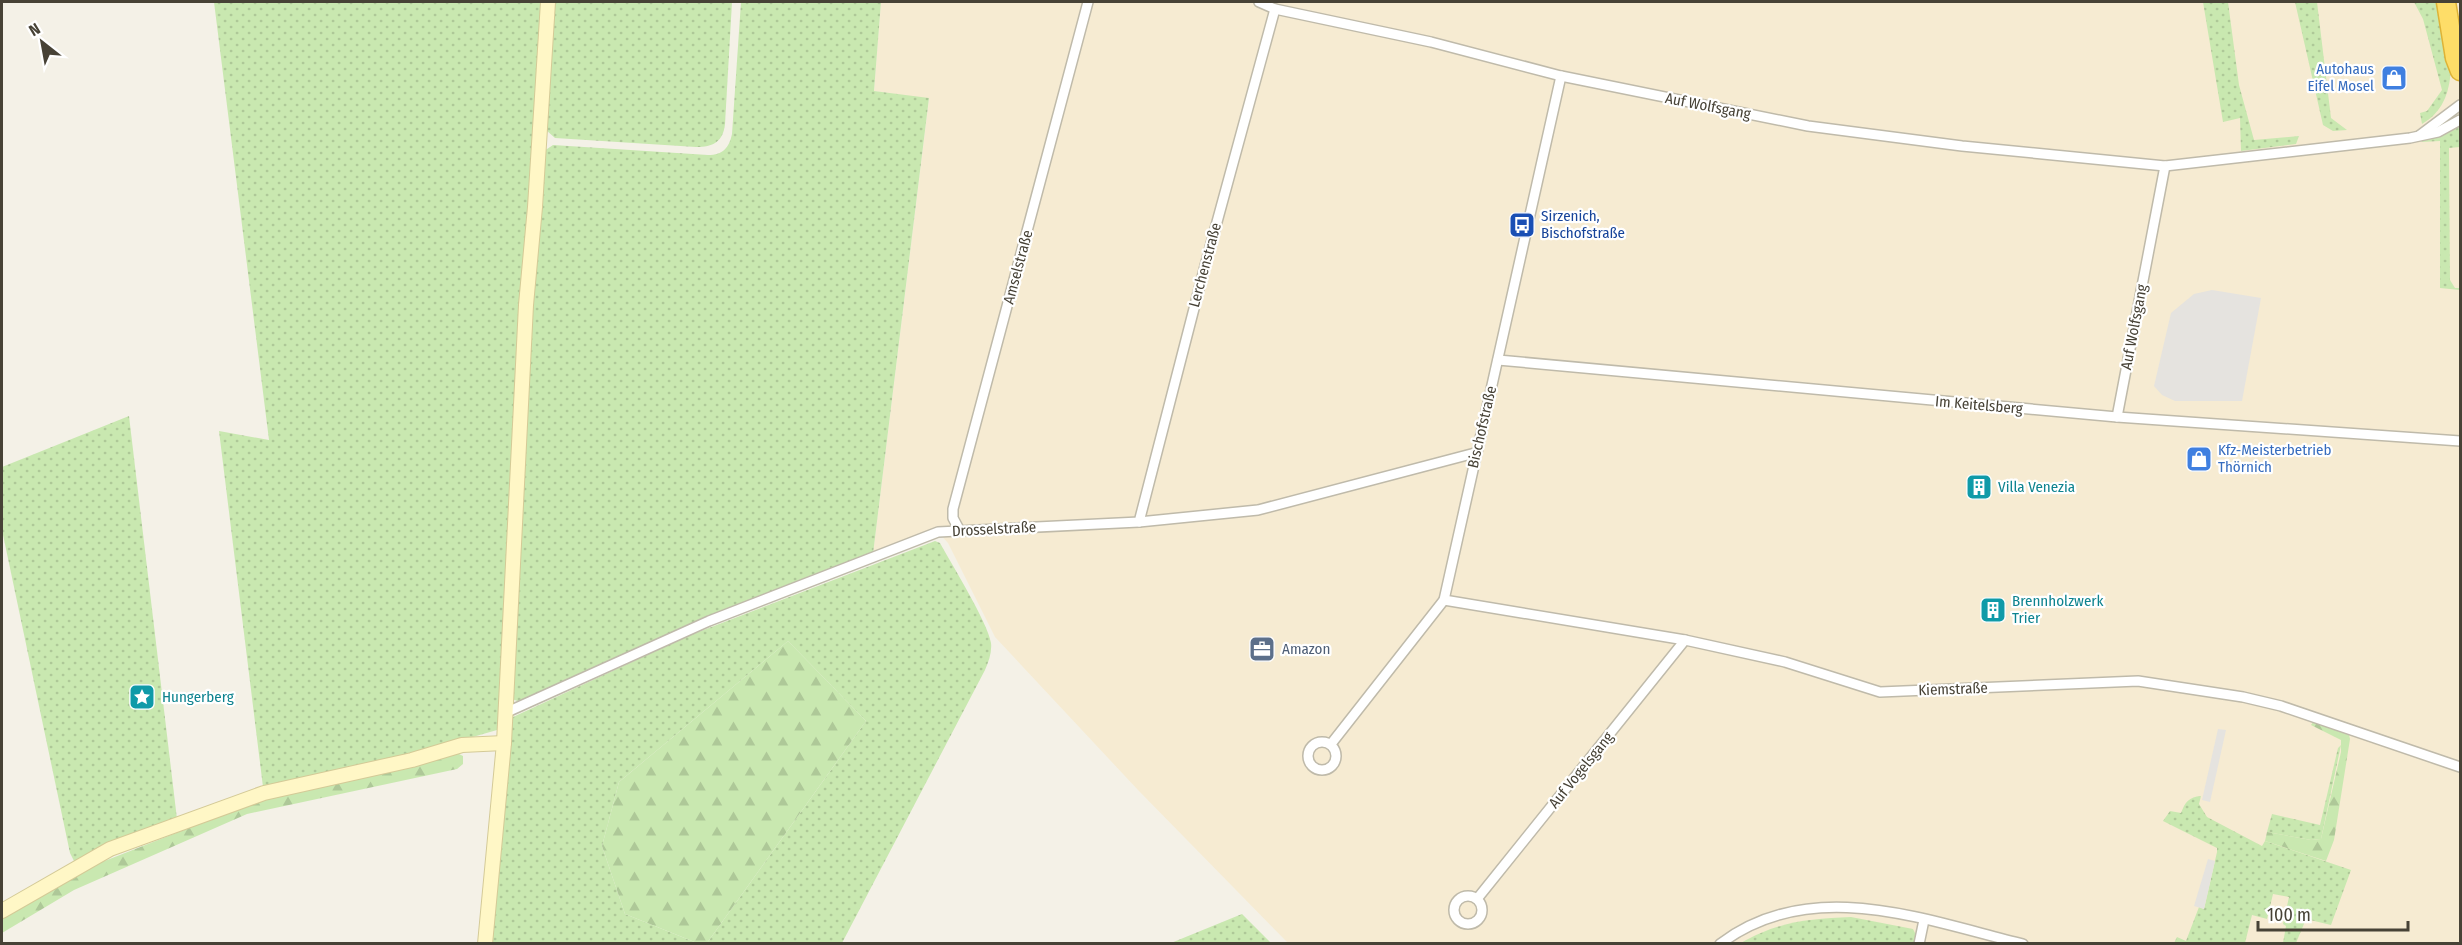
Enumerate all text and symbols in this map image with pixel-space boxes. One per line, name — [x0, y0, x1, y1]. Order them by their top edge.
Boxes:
north arrow — [12, 12, 72, 72]
text: N — [26, 19, 44, 40]
place label: Autohaus Eifel Mosel — [2308, 60, 2374, 95]
shop icon: Autohaus Eifel Mosel — [2379, 63, 2409, 93]
street label: Auf Wolfsgang — [1664, 89, 1752, 123]
place label: Sirzenich, Bischofstraße — [1541, 207, 1625, 242]
bus stop icon: Sirzenich, Bischofstraße — [1507, 210, 1537, 240]
street label: Lerchenstraße — [1185, 221, 1225, 309]
street label: Amselstraße — [999, 228, 1037, 306]
street label: Auf Wolfsgang — [2117, 283, 2151, 371]
street label: Bischofstraße — [1464, 384, 1500, 470]
street label: Im Keitelsberg — [1934, 392, 2024, 418]
place label: Kfz-Meisterbetrieb Thörnich — [2218, 441, 2331, 476]
shop icon: Kfz-Meisterbetrieb Thörnich — [2184, 444, 2214, 474]
building icon: Villa Venezia — [1964, 472, 1994, 502]
place label: Villa Venezia — [1998, 478, 2075, 496]
street label: Drosselstraße — [951, 518, 1037, 540]
place label: Brennholzwerk Trier — [2012, 592, 2104, 627]
building icon: Brennholzwerk Trier — [1978, 595, 2008, 625]
office icon: Amazon — [1247, 634, 1277, 664]
place label: Amazon — [1282, 640, 1330, 658]
street label: Kiemstraße — [1918, 679, 1988, 699]
place icon: Hungerberg — [127, 682, 157, 712]
place label: Hungerberg — [162, 688, 234, 706]
street label: Auf Vogelsgang — [1545, 728, 1617, 812]
scale bar — [2258, 894, 2408, 932]
text: 100 m — [2267, 904, 2311, 926]

